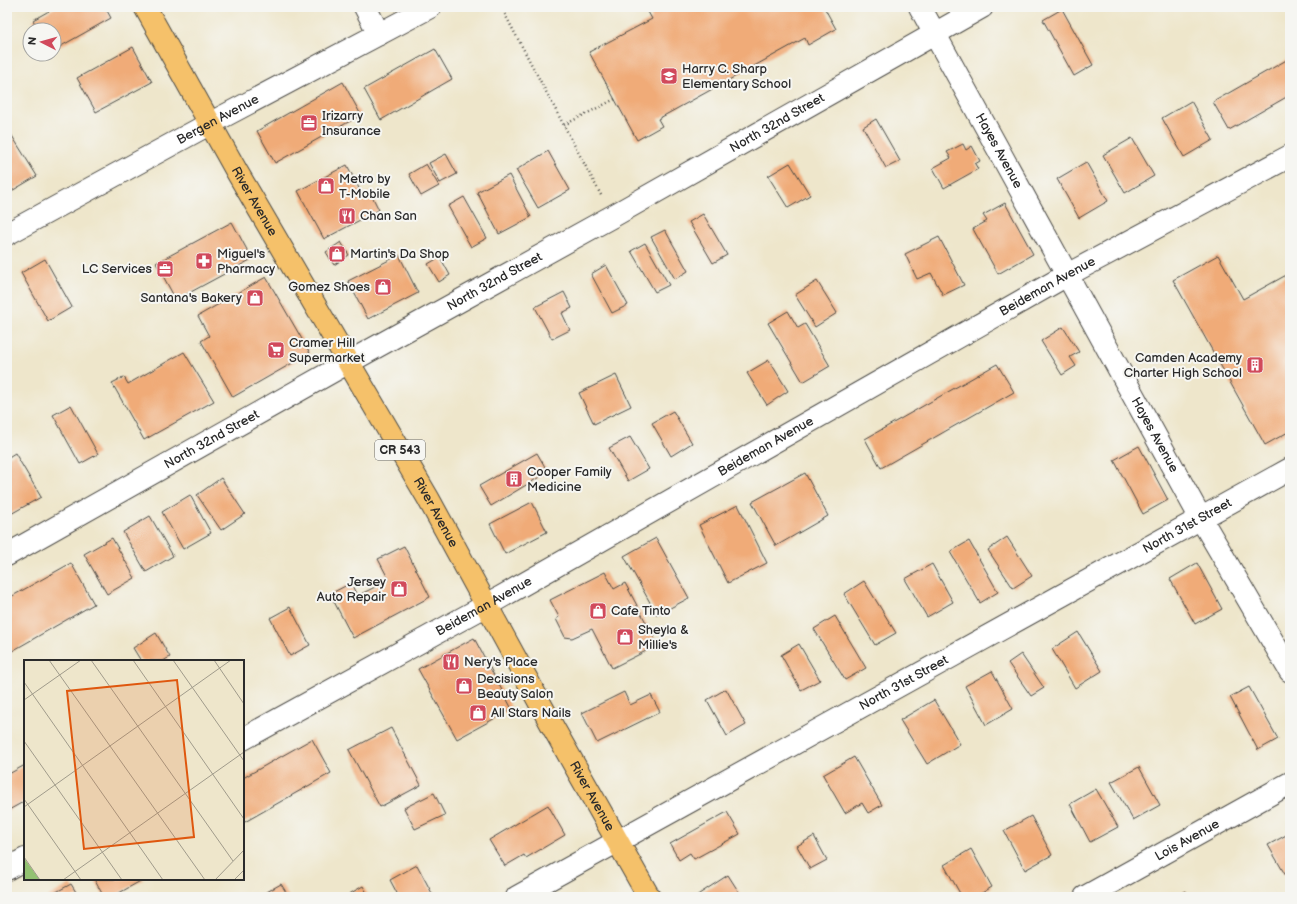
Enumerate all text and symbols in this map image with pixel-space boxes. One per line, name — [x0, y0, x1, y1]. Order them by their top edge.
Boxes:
north arrow — [22, 22, 62, 62]
text: N — [26, 36, 39, 46]
place label: Harry C. Sharp Elementary School — [682, 61, 791, 92]
school or university icon: Harry C. Sharp Elementary School — [659, 66, 679, 86]
street label: North 32nd Street — [727, 90, 827, 156]
street label: Bergen Avenue — [174, 91, 262, 148]
place label: Irizarry Insurance — [322, 108, 381, 139]
street label: Hayes Avenue — [972, 110, 1026, 191]
office icon: Irizarry Insurance — [299, 113, 319, 133]
street label: River Avenue — [228, 164, 281, 239]
place label: Metro by T-Mobile — [339, 171, 390, 202]
shop icon: Metro by T-Mobile — [316, 176, 336, 196]
restaurant icon: Chan San — [337, 206, 357, 226]
place label: Chan San — [360, 208, 417, 224]
shop icon: Martin's Da Shop — [327, 244, 347, 264]
place label: Miguel's Pharmacy — [217, 246, 275, 277]
place label: Martin's Da Shop — [350, 246, 449, 262]
street label: North 32nd Street — [444, 249, 545, 314]
pharmacy icon: Miguel's Pharmacy — [194, 251, 214, 271]
street label: Beideman Avenue — [997, 253, 1098, 320]
office icon: LC Services — [155, 259, 175, 279]
place label: LC Services — [82, 261, 153, 277]
shop icon: Gomez Shoes — [373, 277, 393, 297]
place label: Gomez Shoes — [288, 279, 371, 295]
shop icon: Santana's Bakery — [245, 288, 265, 308]
place label: Santana's Bakery — [140, 290, 242, 306]
place label: Cramer Hill Supermarket — [289, 335, 365, 366]
supermarket icon: Cramer Hill Supermarket — [266, 340, 286, 360]
place label: Camden Academy Charter High School — [1124, 350, 1242, 381]
building icon: Camden Academy Charter High School — [1245, 355, 1265, 375]
street label: Hayes Avenue — [1128, 394, 1182, 475]
street label: North 32nd Street — [161, 406, 262, 473]
street label: Beideman Avenue — [715, 413, 817, 480]
road number: CR 543 — [375, 440, 425, 460]
place label: Cooper Family Medicine — [527, 464, 612, 495]
building icon: Cooper Family Medicine — [504, 469, 524, 489]
street label: River Avenue — [410, 475, 462, 550]
street label: North 31st Street — [1140, 495, 1234, 557]
street label: Beideman Avenue — [433, 573, 535, 640]
place label: Jersey Auto Repair — [317, 574, 386, 605]
shop icon: Jersey Auto Repair — [389, 579, 409, 599]
shop icon: Cafe Tinto — [588, 601, 608, 621]
place label: Cafe Tinto — [611, 603, 671, 619]
place label: Sheyla & Millie's — [638, 622, 689, 653]
shop icon: Sheyla & Millie's — [615, 627, 635, 647]
restaurant icon: Nery's Place — [441, 652, 461, 672]
street label: North 31st Street — [856, 652, 951, 714]
place label: Nery's Place — [464, 654, 538, 670]
inset map — [24, 660, 244, 880]
place label: Decisions Beauty Salon — [477, 671, 553, 702]
shop icon: Decisions Beauty Salon — [454, 676, 474, 696]
shop icon: All Stars Nails — [468, 703, 488, 723]
place label: All Stars Nails — [491, 705, 572, 721]
street label: River Avenue — [566, 758, 618, 834]
street label: Lois Avenue — [1152, 816, 1222, 864]

